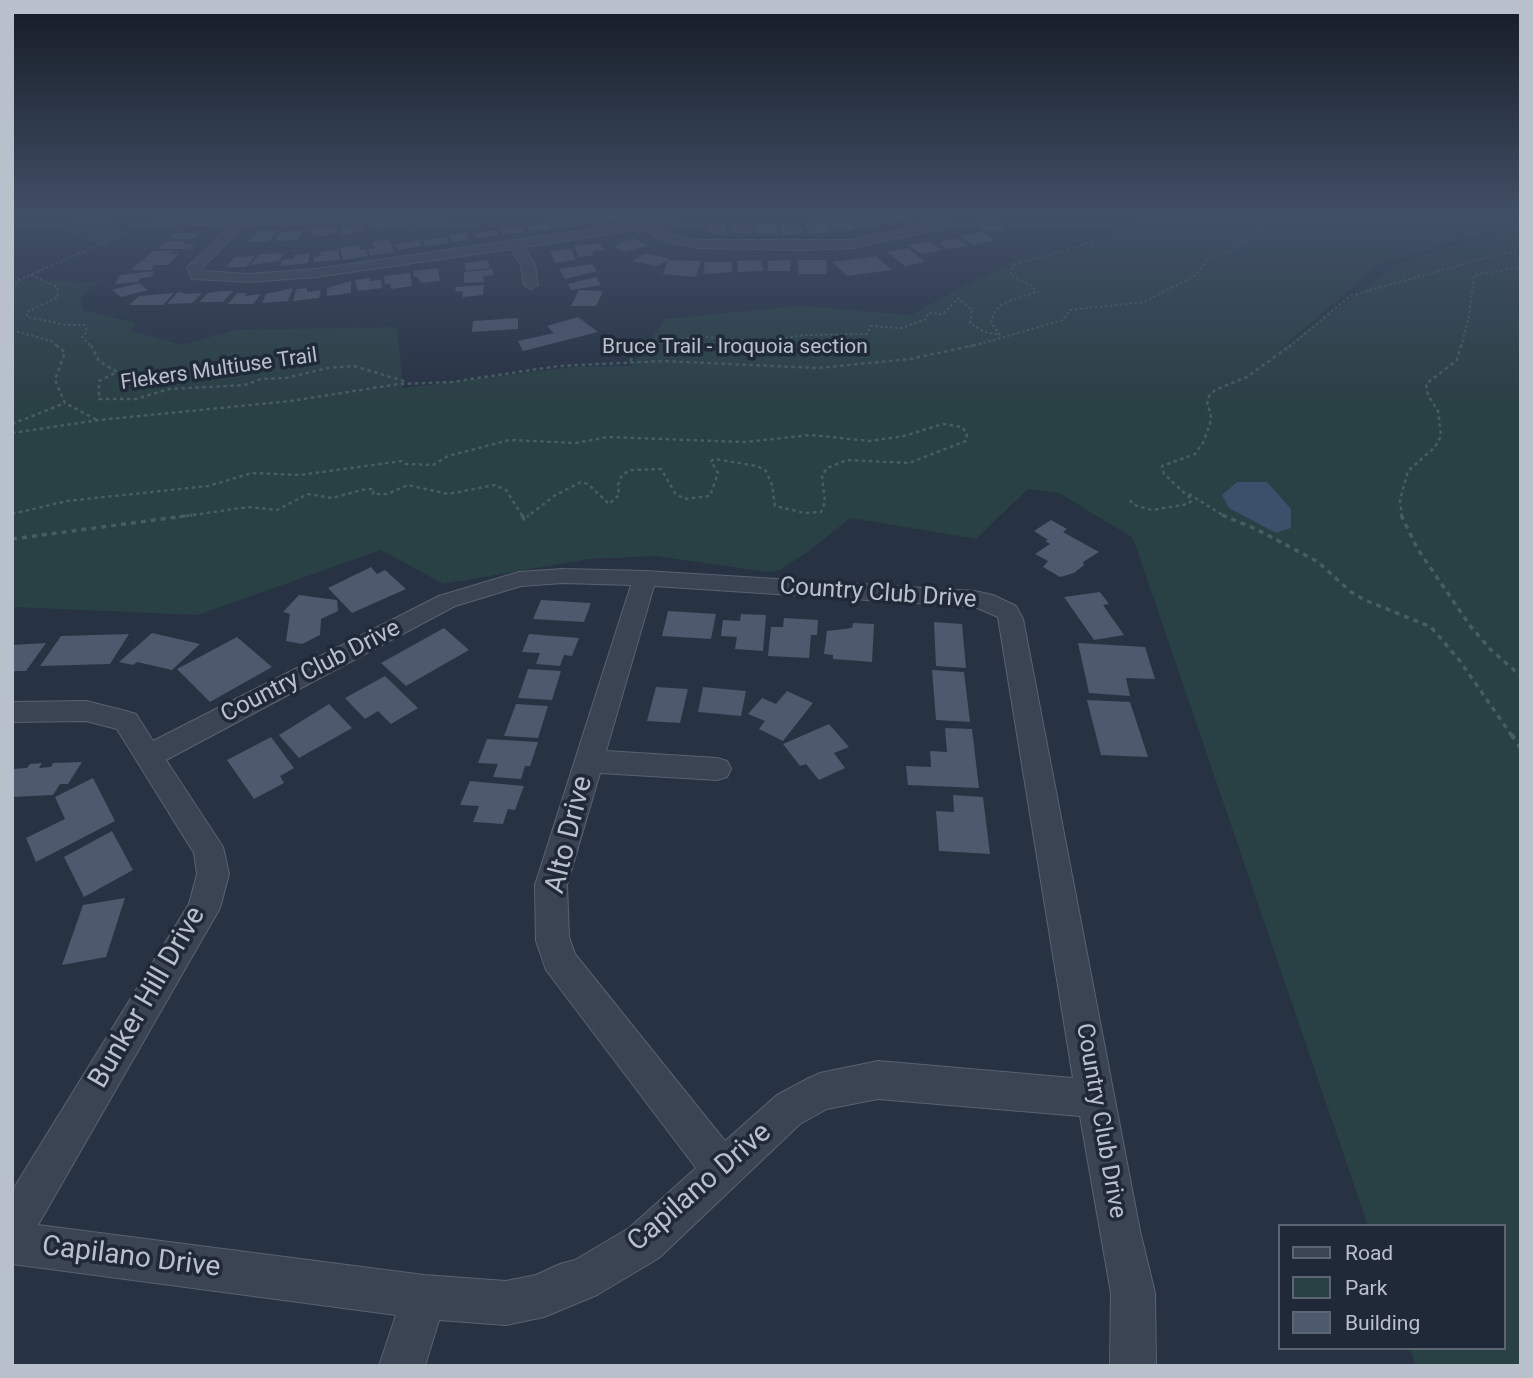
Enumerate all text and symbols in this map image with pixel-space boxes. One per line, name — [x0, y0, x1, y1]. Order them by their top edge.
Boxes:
street label: Bruce Trail - Iroquoia section — [602, 335, 868, 361]
street label: Flekers Multiuse Trail — [119, 344, 319, 396]
street label: Country Club Drive — [779, 573, 977, 615]
street label: Country Club Drive — [217, 614, 405, 730]
street label: Alto Drive — [539, 773, 601, 897]
street label: Bunker Hill Drive — [83, 901, 213, 1095]
street label: Country Club Drive — [1069, 1021, 1131, 1221]
street label: Capilano Drive — [621, 1117, 779, 1259]
legend — [1278, 1224, 1505, 1350]
street label: Capilano Drive — [40, 1230, 222, 1286]
text: Road — [1345, 1241, 1393, 1265]
text: Park — [1345, 1276, 1387, 1300]
text: Building — [1345, 1311, 1420, 1335]

